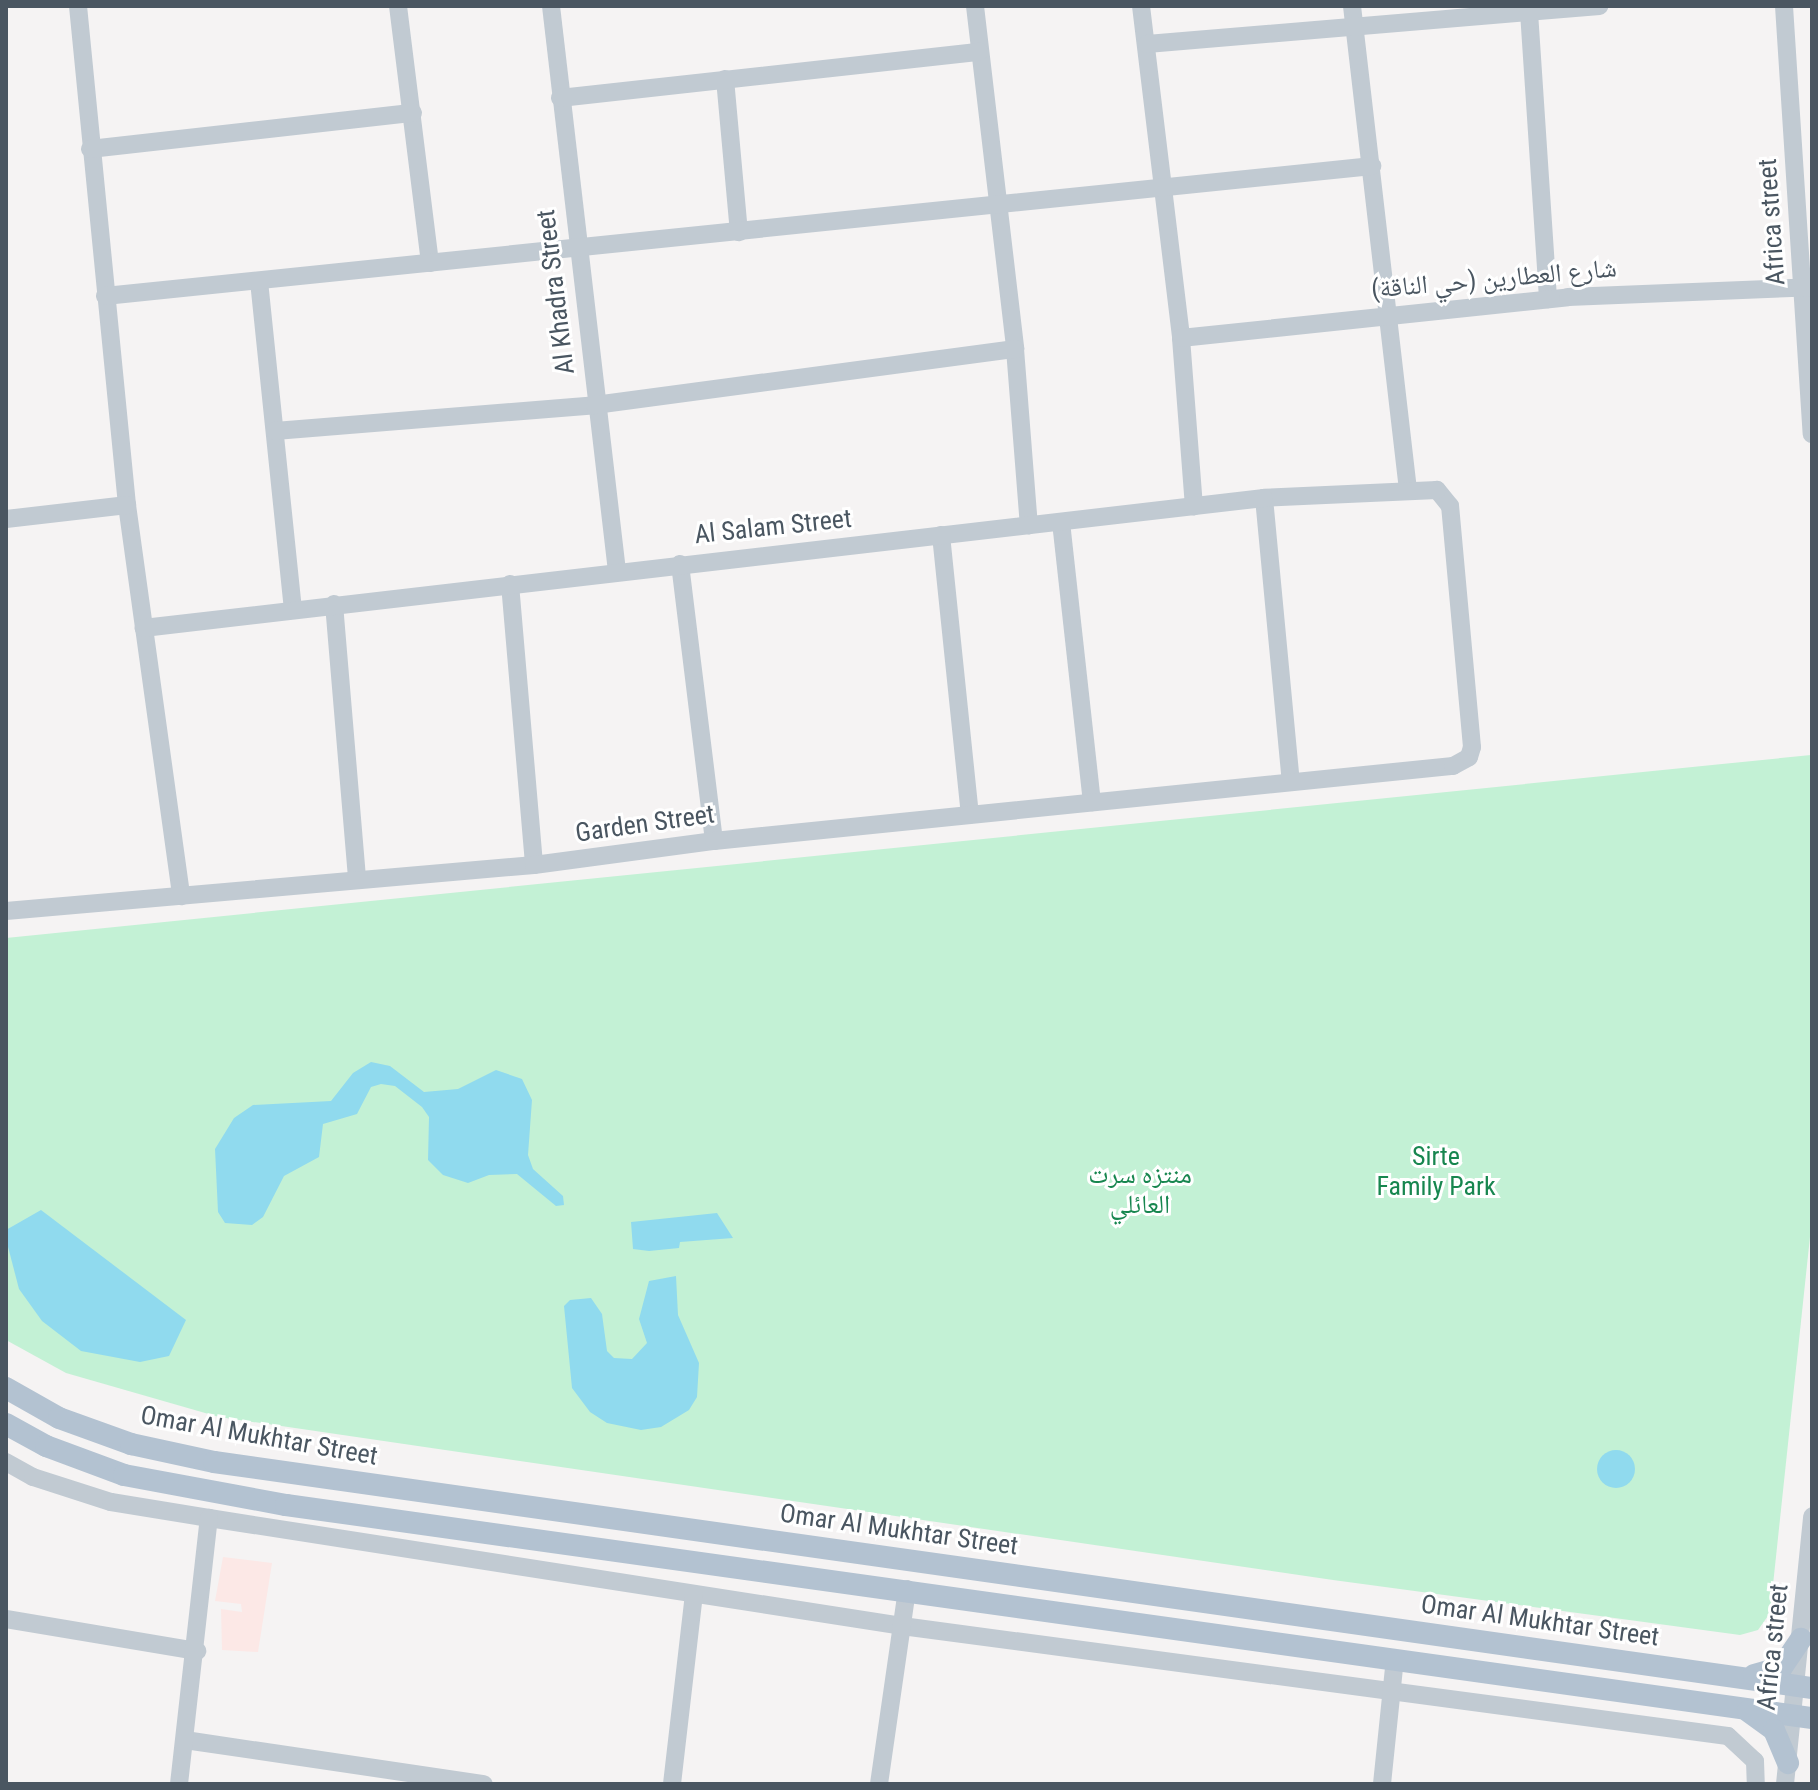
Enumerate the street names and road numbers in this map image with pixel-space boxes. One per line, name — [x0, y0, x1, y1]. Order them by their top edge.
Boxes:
street label: Africa street — [1752, 158, 1792, 286]
street label: Al Khadra Street — [530, 208, 582, 376]
street label: شارع العطارين (حي الناقة) — [1370, 253, 1618, 305]
street label: Al Salam Street — [693, 503, 853, 551]
street label: Garden Street — [573, 799, 717, 849]
street label: Omar Al Mukhtar Street — [138, 1400, 380, 1472]
street label: Omar Al Mukhtar Street — [778, 1498, 1020, 1562]
street label: Africa street — [1751, 1582, 1795, 1712]
street label: Omar Al Mukhtar Street — [1419, 1589, 1661, 1653]

